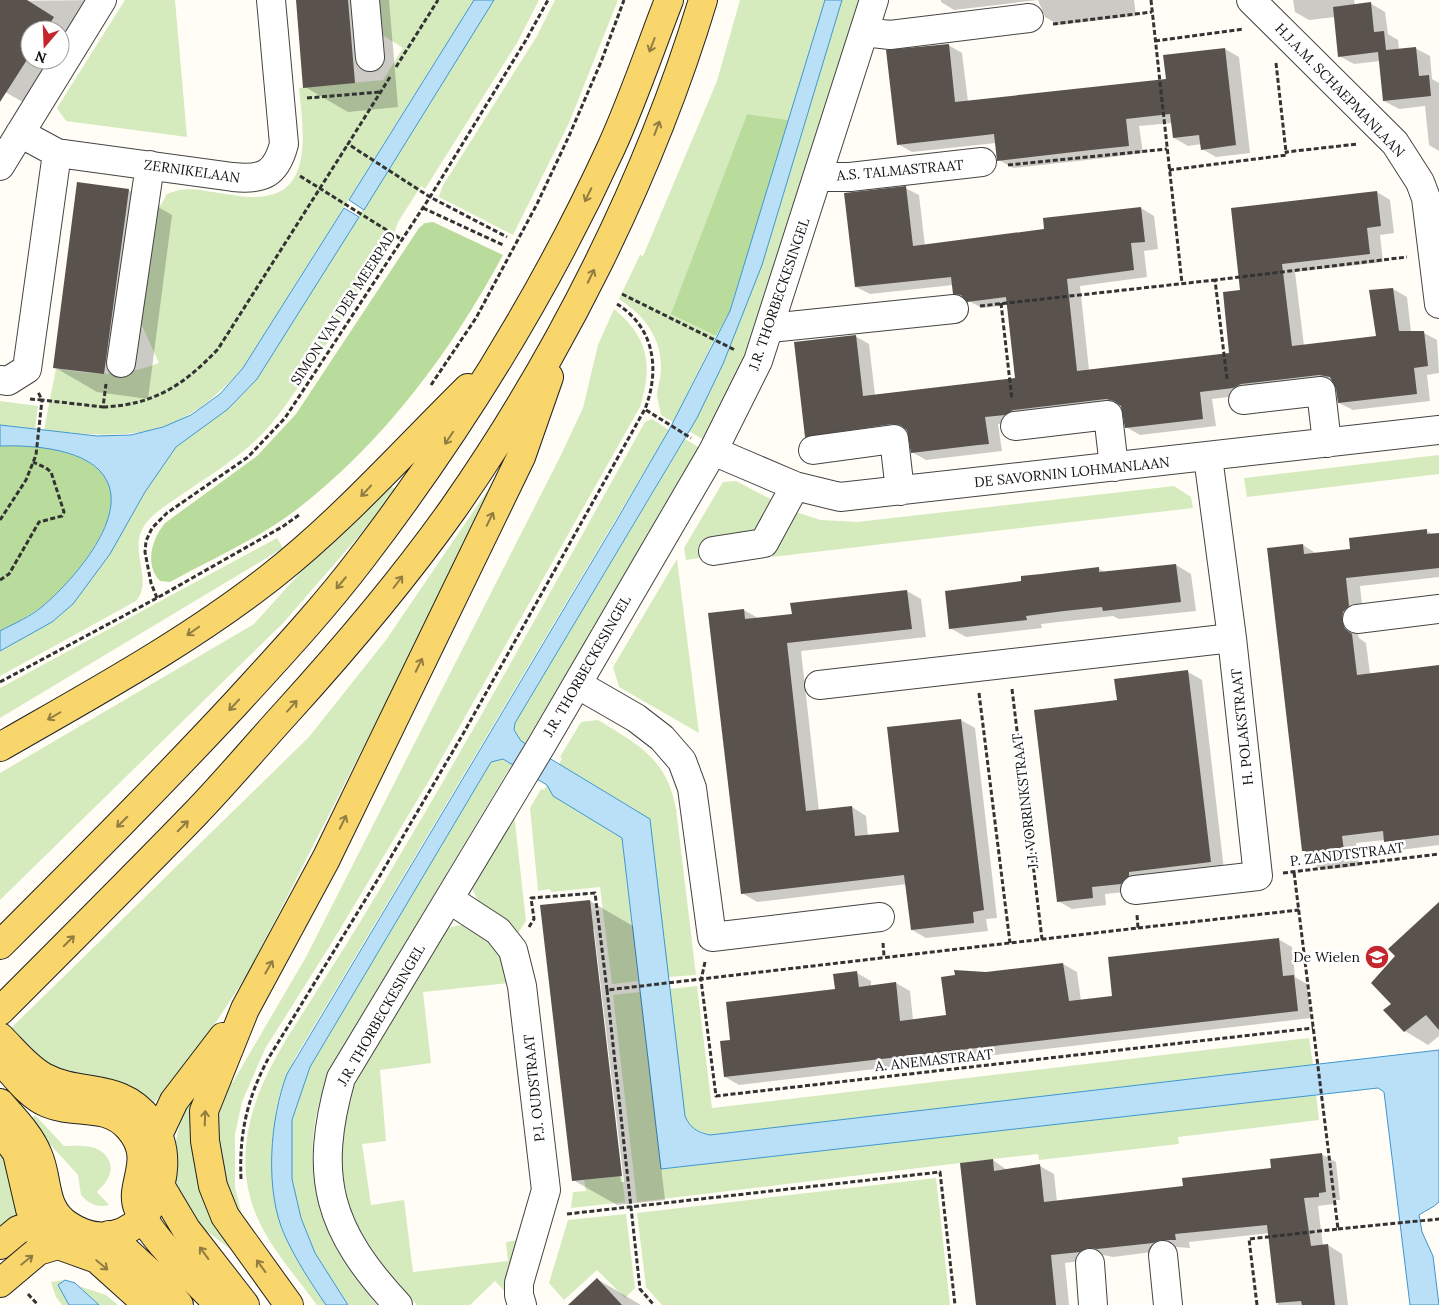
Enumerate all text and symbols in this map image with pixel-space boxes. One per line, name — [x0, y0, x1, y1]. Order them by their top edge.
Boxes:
street label: H.J.A.M. SCHAEPMANLAAN — [1271, 19, 1409, 161]
north arrow — [20, 20, 70, 70]
one-way arrow — [647, 37, 656, 53]
text: N — [33, 47, 49, 68]
one-way arrow — [654, 120, 663, 135]
street label: ZERNIKELAAN — [143, 155, 242, 187]
street label: A.S. TALMASTRAAT — [835, 155, 964, 185]
one-way arrow — [583, 187, 592, 202]
street label: J.R. THORBECKESINGEL — [744, 215, 814, 373]
street label: SIMON VAN DER MEERPAD — [286, 228, 400, 388]
one-way arrow — [587, 269, 596, 284]
one-way arrow — [444, 431, 454, 445]
street label: DE SAVORNIN LOHMANLAAN — [973, 453, 1171, 491]
one-way arrow — [360, 485, 372, 498]
one-way arrow — [486, 512, 495, 527]
one-way arrow — [336, 576, 347, 589]
one-way arrow — [392, 576, 403, 589]
street label: J.R. THORBECKESINGEL — [539, 592, 635, 741]
one-way arrow — [186, 626, 200, 636]
one-way arrow — [415, 658, 424, 673]
street label: H. POLAKSTRAAT — [1227, 668, 1257, 786]
one-way arrow — [228, 699, 240, 711]
one-way arrow — [287, 699, 298, 712]
one-way arrow — [47, 711, 61, 721]
street label: J.J. VORRINKSTRAAT — [1008, 732, 1042, 871]
one-way arrow — [339, 815, 348, 830]
one-way arrow — [116, 816, 128, 829]
one-way arrow — [177, 820, 189, 832]
street label: P. ZANDTSTRAAT — [1289, 838, 1405, 870]
one-way arrow — [63, 935, 75, 948]
street label: J.R. THORBECKESINGEL — [333, 941, 429, 1090]
school or university icon: De Wielen — [1364, 944, 1390, 970]
place label: De Wielen — [1293, 948, 1360, 966]
one-way arrow — [264, 959, 274, 974]
street label: P.J. OUDSTRAAT — [519, 1033, 549, 1143]
street label: A. ANEMASTRAAT — [873, 1045, 994, 1075]
one-way arrow — [200, 1110, 209, 1126]
one-way arrow — [199, 1246, 209, 1260]
one-way arrow — [20, 1254, 33, 1265]
one-way arrow — [96, 1259, 109, 1270]
one-way arrow — [256, 1259, 266, 1273]

